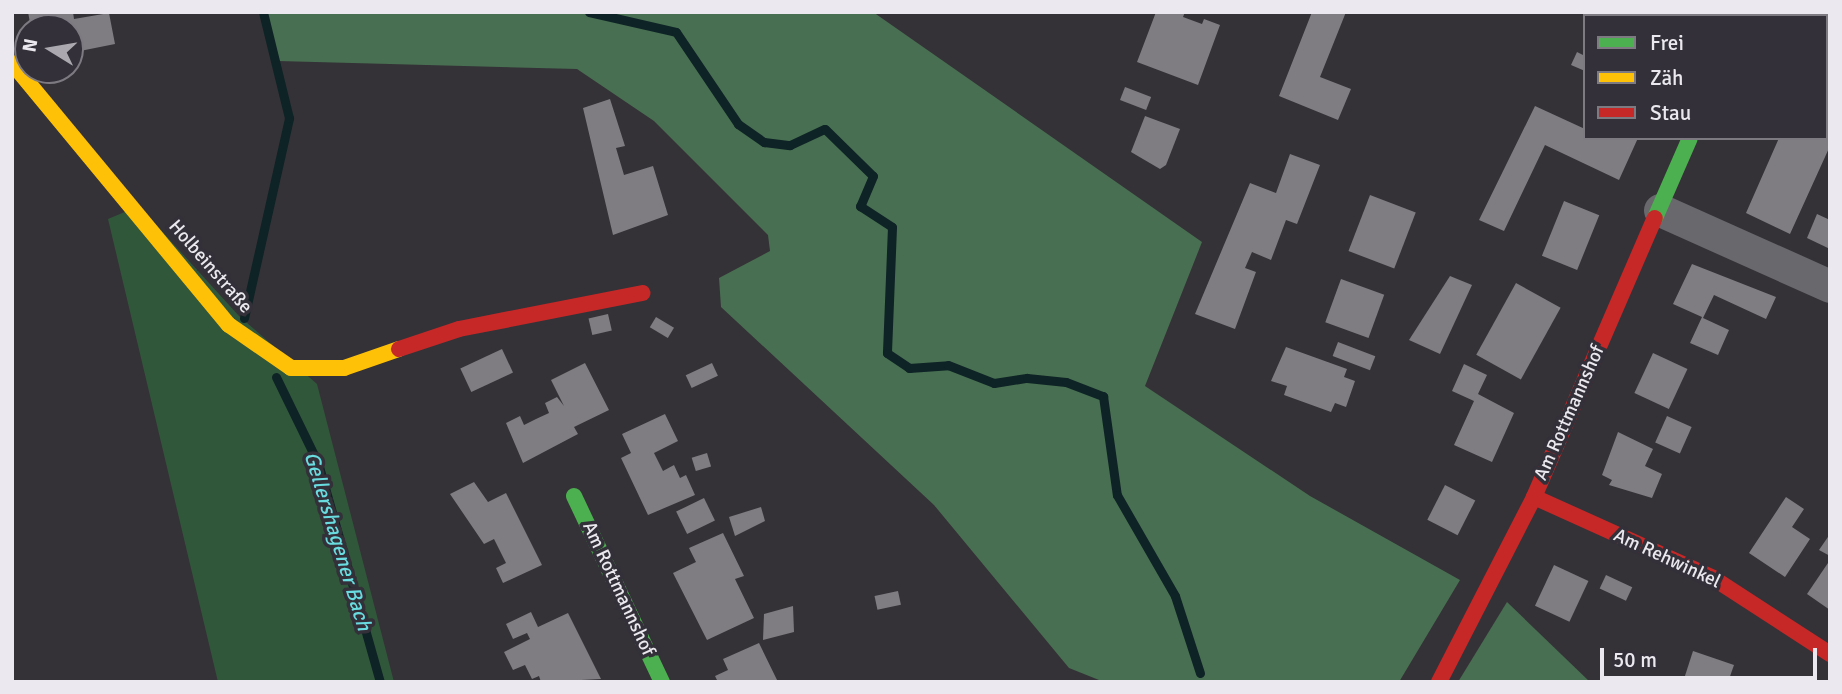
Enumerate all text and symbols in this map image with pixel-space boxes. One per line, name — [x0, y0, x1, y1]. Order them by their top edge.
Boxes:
north arrow — [14, 14, 84, 84]
legend — [1583, 14, 1828, 140]
text: Frei — [1650, 30, 1684, 56]
text: N — [17, 37, 43, 54]
text: Zäh — [1650, 65, 1684, 91]
text: Stau — [1650, 100, 1691, 126]
street label: Holbeinstraße — [163, 216, 257, 318]
street label: Am Rottmannshof — [1530, 342, 1610, 484]
water label: Gellershagener Bach — [299, 448, 377, 634]
street label: Am Rottmannshof — [577, 518, 659, 660]
street label: Am Rehwinkel — [1610, 524, 1724, 594]
scale bar — [1604, 634, 1821, 678]
text: 50 m — [1613, 647, 1657, 673]

